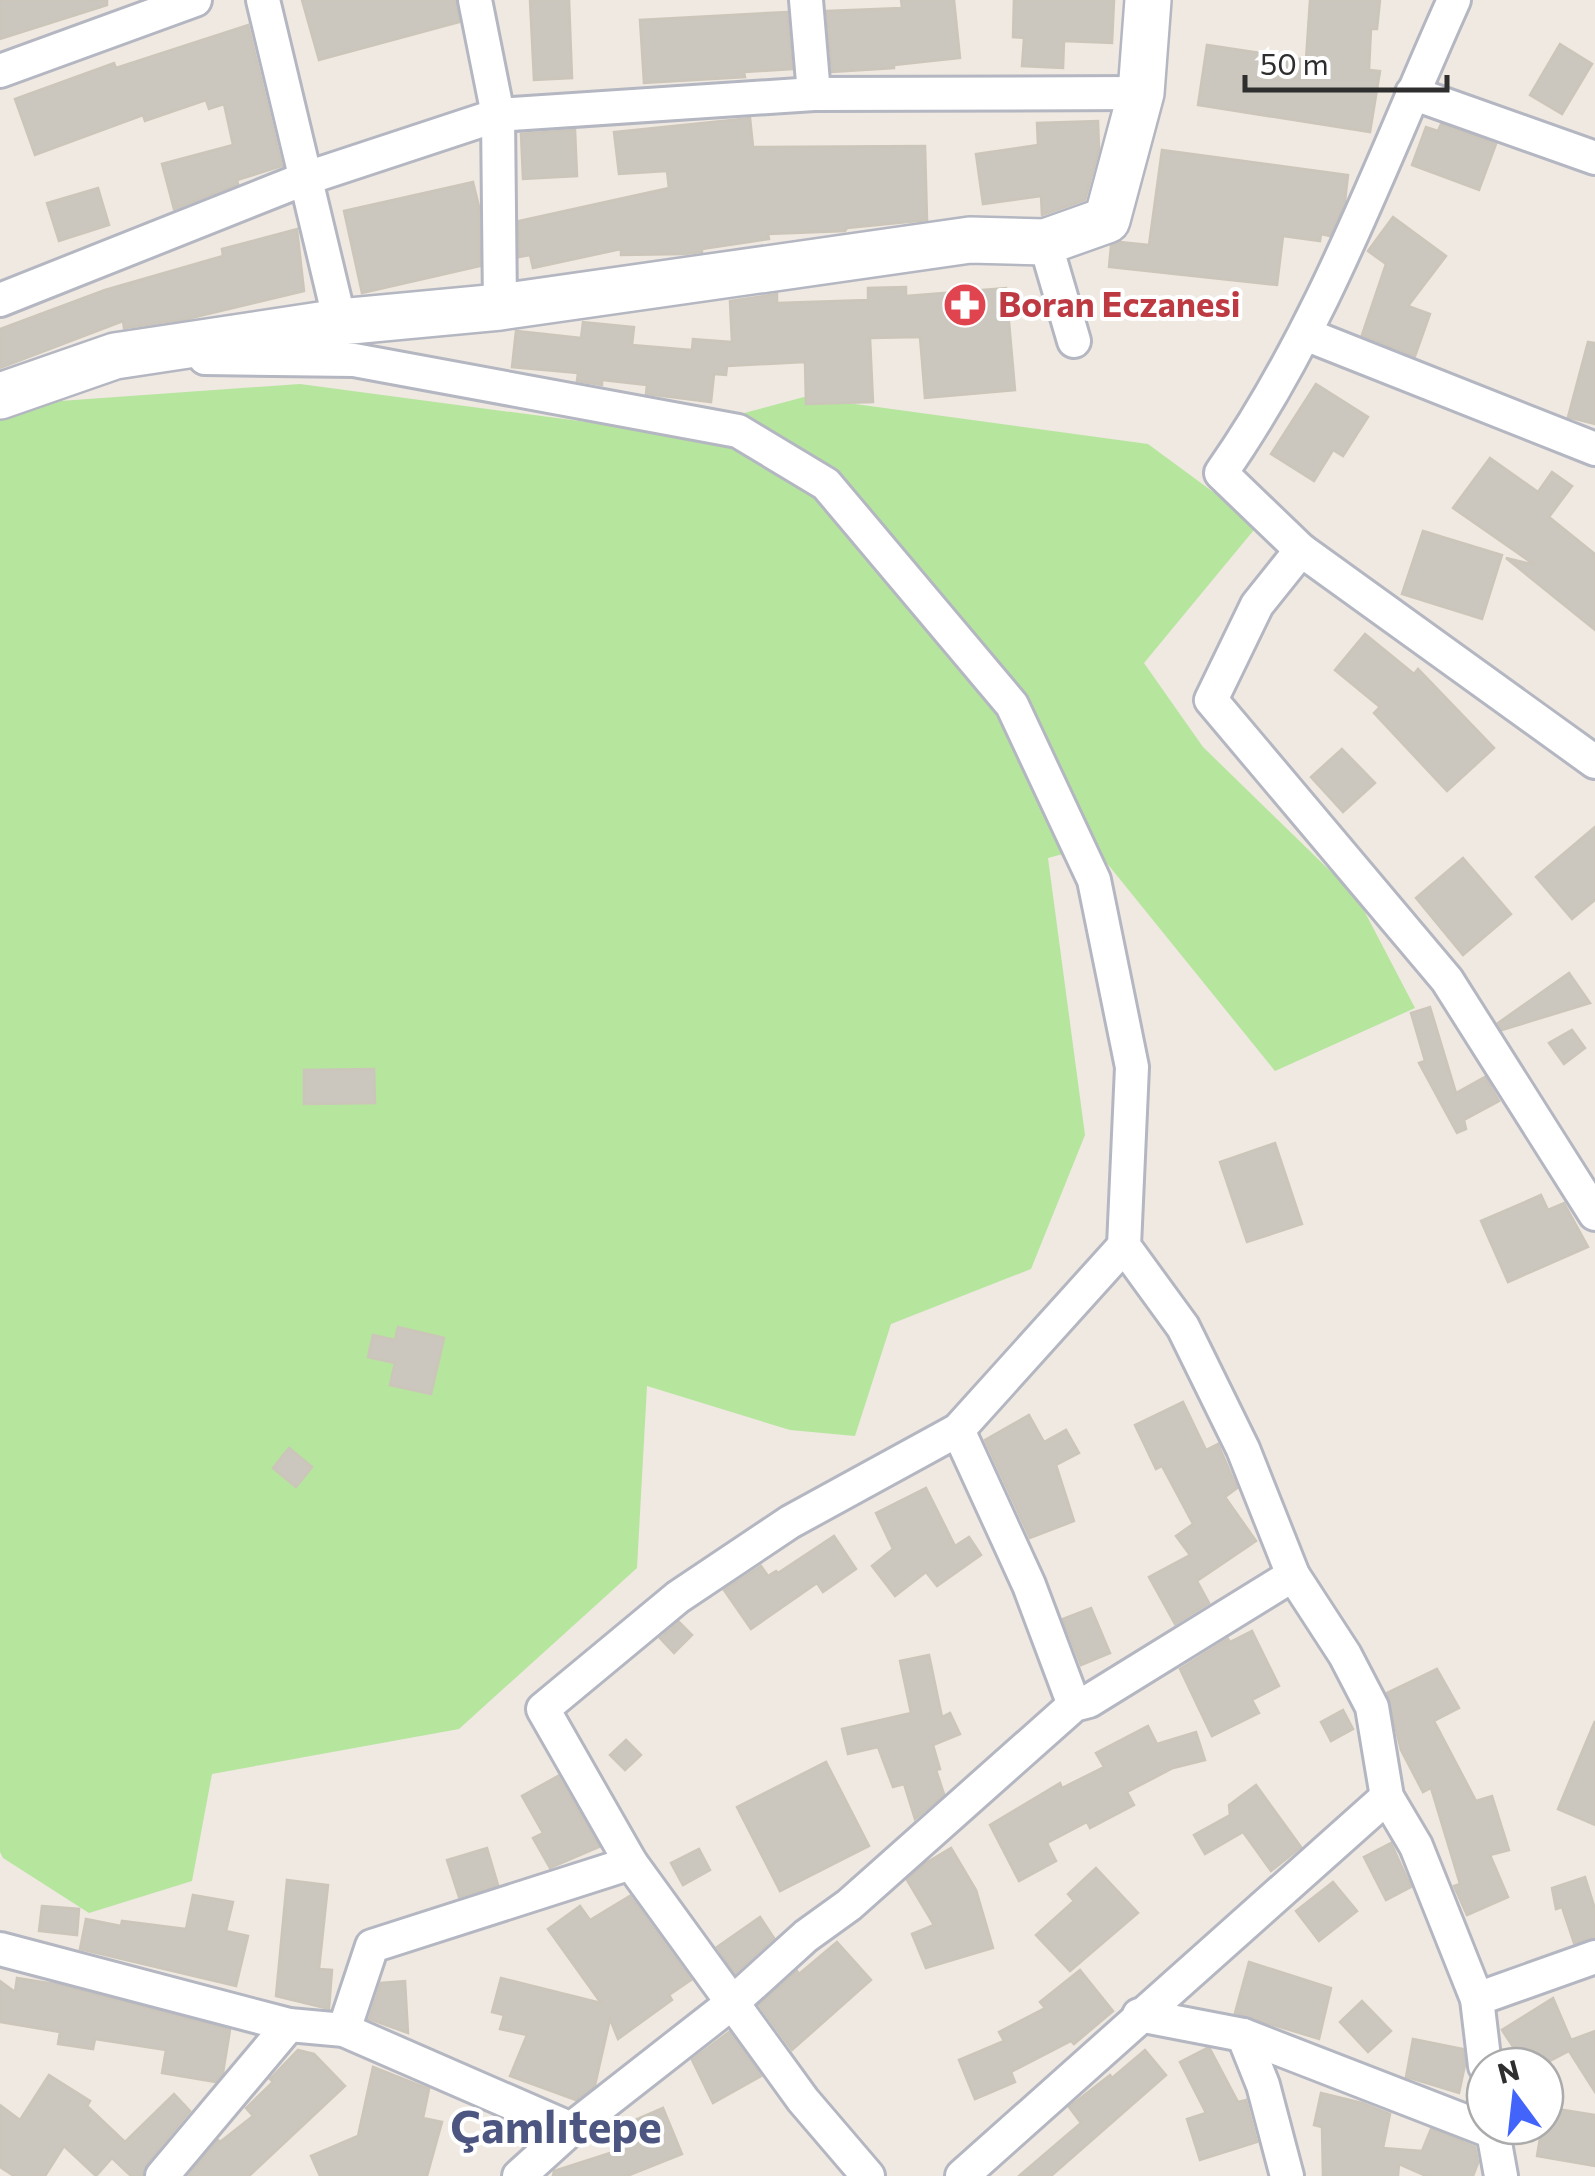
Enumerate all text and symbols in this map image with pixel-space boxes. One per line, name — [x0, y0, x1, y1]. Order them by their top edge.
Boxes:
scale bar — [1245, 30, 1448, 92]
text: 50 m — [1260, 44, 1329, 81]
place label: Boran Eczanesi — [998, 281, 1241, 324]
pharmacy icon: Boran Eczanesi — [942, 282, 988, 328]
north arrow — [1465, 2046, 1565, 2146]
text: N — [1494, 2052, 1523, 2090]
district label: Çamlıtepe — [450, 2097, 662, 2153]

